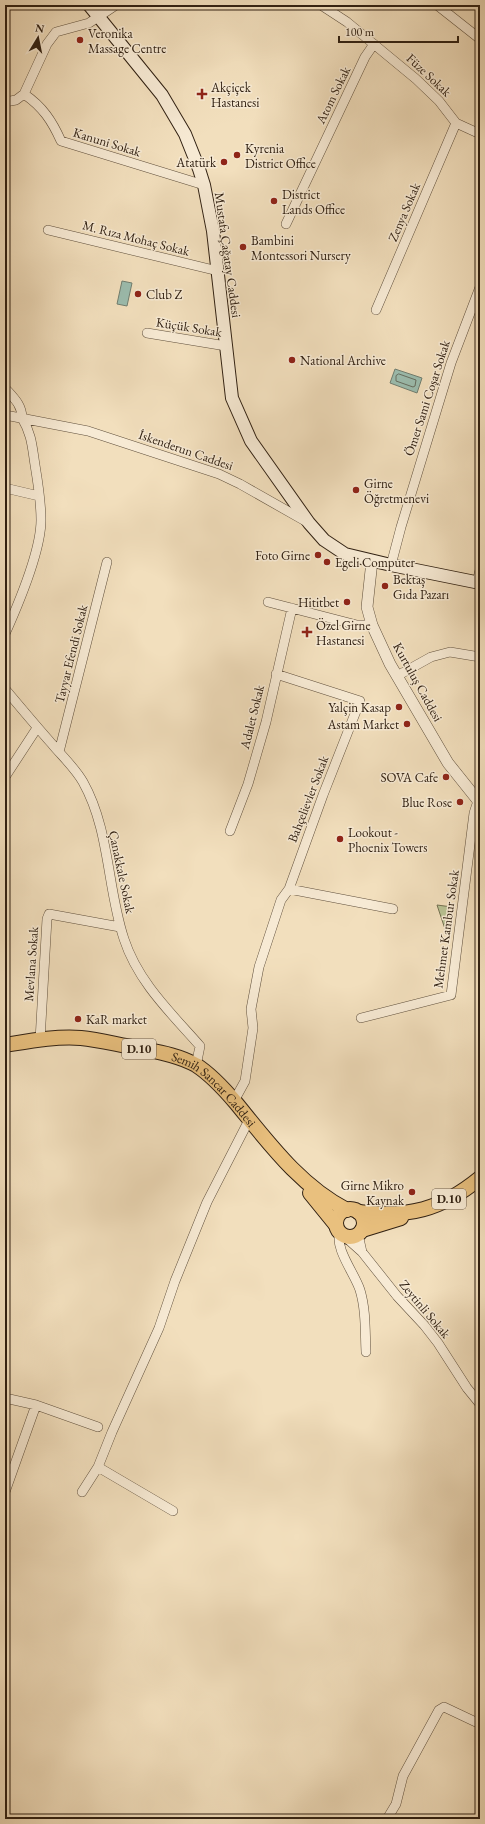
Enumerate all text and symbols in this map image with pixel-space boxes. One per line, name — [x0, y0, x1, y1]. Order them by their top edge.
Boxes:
north arrow — [18, 18, 58, 58]
scale bar — [339, 18, 458, 44]
text: N — [34, 20, 45, 36]
text: 100 m — [345, 24, 375, 40]
place label: Veronika Massage Centre — [88, 25, 166, 57]
marker: Veronika Massage Centre — [75, 35, 85, 45]
street label: Füze Sokak — [403, 50, 456, 101]
street label: Atom Sokak — [311, 63, 355, 127]
place label: Akçiçek Hastanesi — [210, 79, 260, 111]
marker: Akçiçek Hastanesi — [196, 88, 208, 100]
street label: Kanuni Sokak — [71, 124, 144, 161]
place label: Kyrenia District Office — [245, 140, 316, 172]
marker: Kyrenia District Office — [232, 150, 242, 160]
place label: Atatürk — [175, 154, 217, 171]
marker: Atatürk — [219, 157, 229, 167]
street label: Zenya Sokak — [384, 179, 424, 244]
place label: District Lands Office — [282, 186, 345, 218]
street label: Mustafa Çağatay Caddesi — [211, 191, 245, 319]
marker: District Lands Office — [269, 196, 279, 206]
street label: M. Rıza Mohaç Sokak — [81, 216, 192, 260]
place label: Bambini Montessori Nursery — [251, 232, 351, 264]
marker: Bambini Montessori Nursery — [238, 242, 248, 252]
place label: Club Z — [146, 286, 182, 303]
marker: Club Z — [133, 289, 143, 299]
street label: Küçük Sokak — [155, 313, 224, 341]
street label: Ömer Sami Coşar Sokak — [400, 337, 454, 458]
place label: National Archive — [300, 352, 386, 369]
marker: National Archive — [287, 355, 297, 365]
street label: İskenderun Caddesi — [136, 426, 236, 474]
place label: Girne Öğretmenevi — [364, 475, 429, 507]
marker: Girne Öğretmenevi — [351, 485, 361, 495]
place label: Foto Girne — [255, 547, 310, 564]
marker: Foto Girne — [313, 550, 323, 560]
place label: Egeli Computer — [335, 554, 415, 571]
marker: Egeli Computer — [322, 557, 332, 567]
place label: Bektaş Gıda Pazarı — [393, 571, 449, 603]
marker: Bektaş Gıda Pazarı — [380, 581, 390, 591]
place label: Hititbet — [298, 594, 339, 611]
marker: Hititbet — [342, 597, 352, 607]
street label: Tayyar Efendi Sokak — [51, 602, 92, 705]
place label: Özel Girne Hastanesi — [316, 617, 371, 649]
marker: Özel Girne Hastanesi — [301, 626, 313, 638]
street label: Kurtuluş Caddesi — [389, 639, 447, 725]
street label: Adalet Sokak — [236, 682, 268, 752]
place label: Yalçin Kasap — [328, 699, 391, 716]
marker: Yalçin Kasap — [394, 702, 404, 712]
place label: Astam Market — [327, 716, 399, 733]
marker: Astam Market — [402, 719, 412, 729]
street label: Bahçelievler Sokak — [284, 752, 333, 845]
place label: SOVA Cafe — [381, 769, 438, 786]
marker: SOVA Cafe — [441, 772, 451, 782]
place label: Blue Rose — [402, 794, 452, 811]
marker: Blue Rose — [455, 797, 465, 807]
place label: Lookout - Phoenix Towers — [348, 824, 427, 856]
street label: Çanakkale Sokak — [105, 829, 139, 916]
marker: Lookout - Phoenix Towers — [335, 834, 345, 844]
street label: Mehmet Kambur Sokak — [429, 868, 463, 989]
street label: Mevlana Sokak — [20, 925, 42, 1002]
place label: KaR market — [86, 1011, 147, 1028]
marker: KaR market — [73, 1014, 83, 1024]
road number: D.10 — [122, 1039, 156, 1059]
street label: Semih Sancar Caddesi — [170, 1047, 260, 1130]
place label: Girne Mikro Kaynak — [341, 1177, 405, 1209]
marker: Girne Mikro Kaynak — [407, 1187, 417, 1197]
road number: D.10 — [432, 1189, 466, 1209]
street label: Zeytinli Sokak — [396, 1276, 455, 1342]

